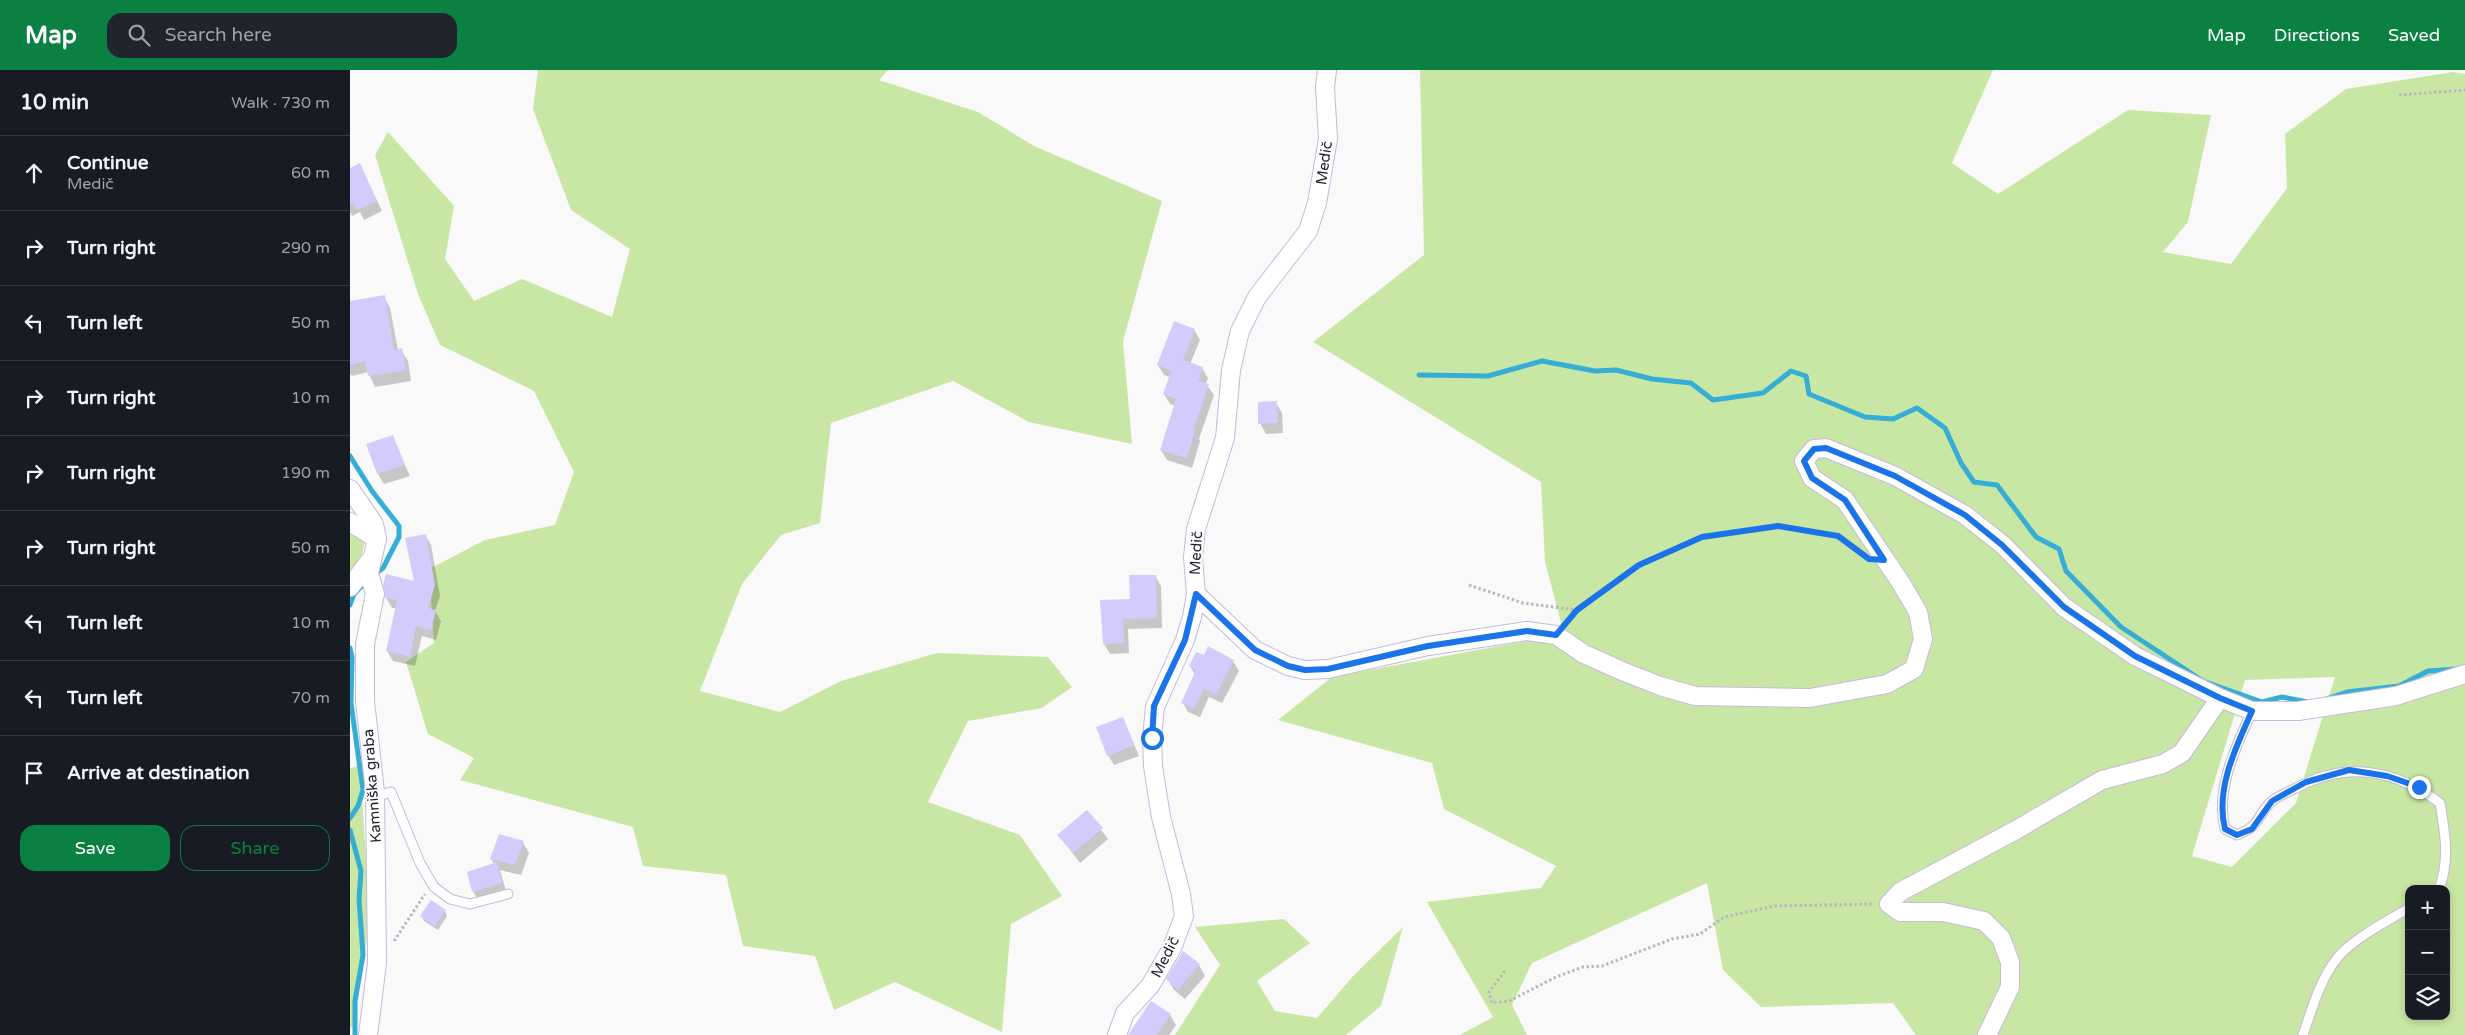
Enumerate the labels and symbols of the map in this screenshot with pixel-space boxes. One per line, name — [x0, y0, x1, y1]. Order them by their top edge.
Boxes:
street label: Medič — [1312, 140, 1336, 186]
street label: Medič — [1186, 531, 1206, 575]
route start — [1141, 727, 1164, 750]
street label: Kamniška graba — [359, 728, 385, 844]
route end — [2408, 776, 2431, 799]
street label: Medič — [1147, 933, 1183, 981]

